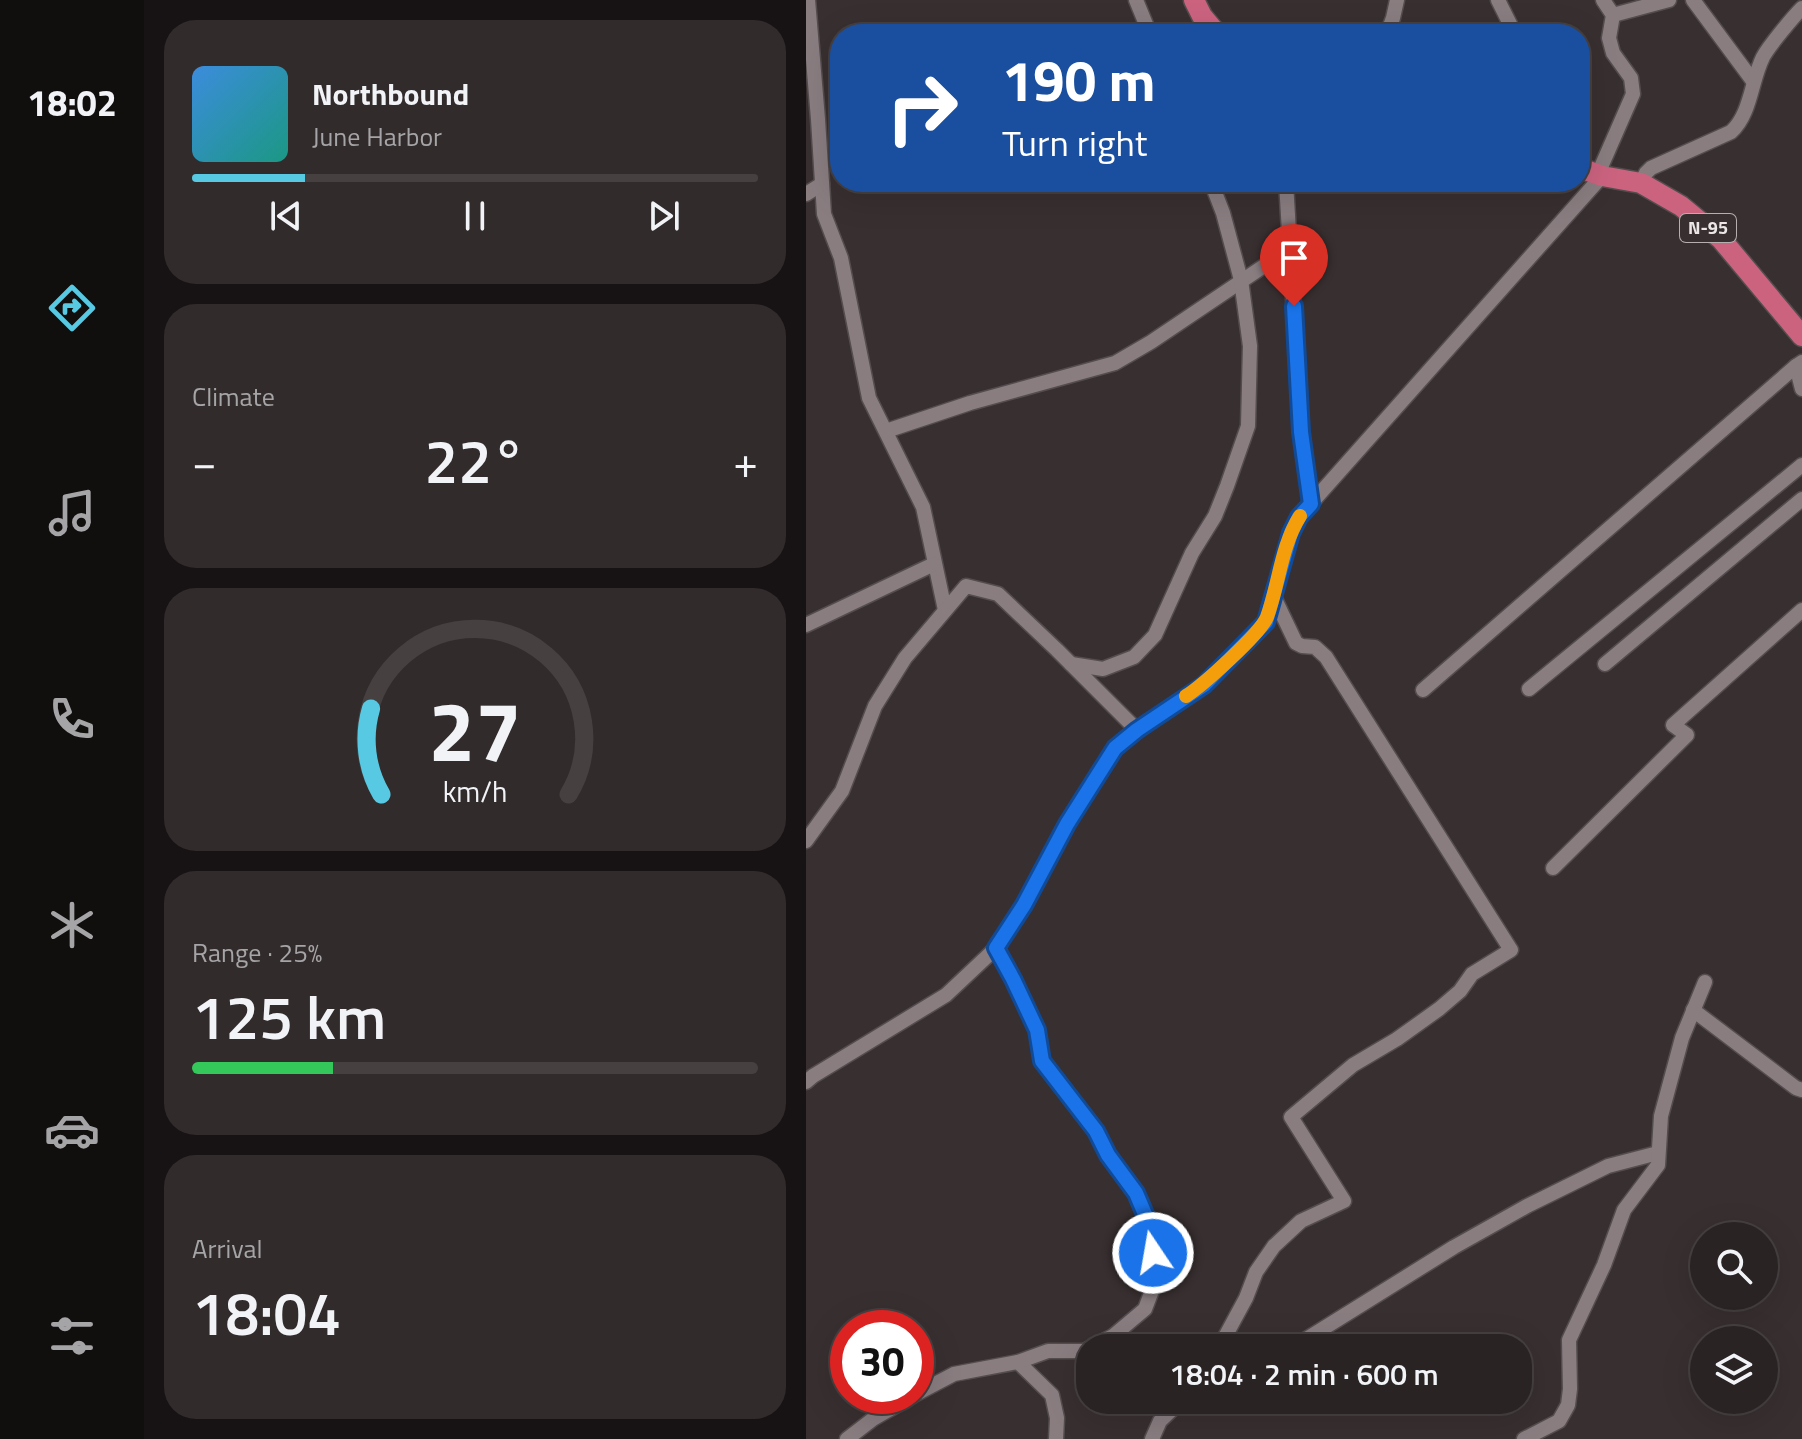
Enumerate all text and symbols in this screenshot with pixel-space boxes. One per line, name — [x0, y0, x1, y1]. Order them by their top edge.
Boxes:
text: 190 m — [1002, 38, 1155, 123]
icon: right — [870, 56, 974, 160]
text: Northbound — [312, 71, 469, 117]
text: 18:02 — [27, 75, 117, 130]
text: Turn right — [1002, 115, 1147, 170]
text: June Harbor — [312, 117, 442, 156]
icon: previous — [264, 194, 308, 238]
icon: pause — [453, 194, 497, 238]
icon: next — [642, 194, 686, 238]
road number: N-95 — [1680, 214, 1736, 242]
pin — [1260, 224, 1328, 306]
icon: arrive — [1272, 236, 1316, 280]
icon: directions — [44, 280, 100, 336]
text: Climate — [192, 377, 275, 416]
text: 22° — [425, 415, 525, 506]
text: − — [192, 428, 217, 495]
text: + — [733, 428, 758, 495]
icon: music — [44, 485, 100, 541]
text: 27 — [428, 667, 522, 793]
icon: phone — [44, 691, 100, 747]
text: km/h — [443, 771, 507, 814]
icon: climate — [44, 897, 100, 953]
text: Range · 25% — [192, 933, 322, 972]
text: 125 km — [192, 971, 386, 1062]
icon: car — [44, 1102, 100, 1158]
position arrow — [1111, 1211, 1195, 1295]
map controls — [1690, 1222, 1778, 1414]
button: search — [1690, 1222, 1778, 1310]
text: Arrival — [192, 1229, 263, 1268]
text: 18:04 — [192, 1267, 341, 1358]
icon: filters — [44, 1308, 100, 1364]
speed limit sign: 30 — [830, 1310, 934, 1414]
button: layers — [1690, 1326, 1778, 1414]
text: 18:04 · 2 min · 600 m — [1169, 1351, 1439, 1397]

